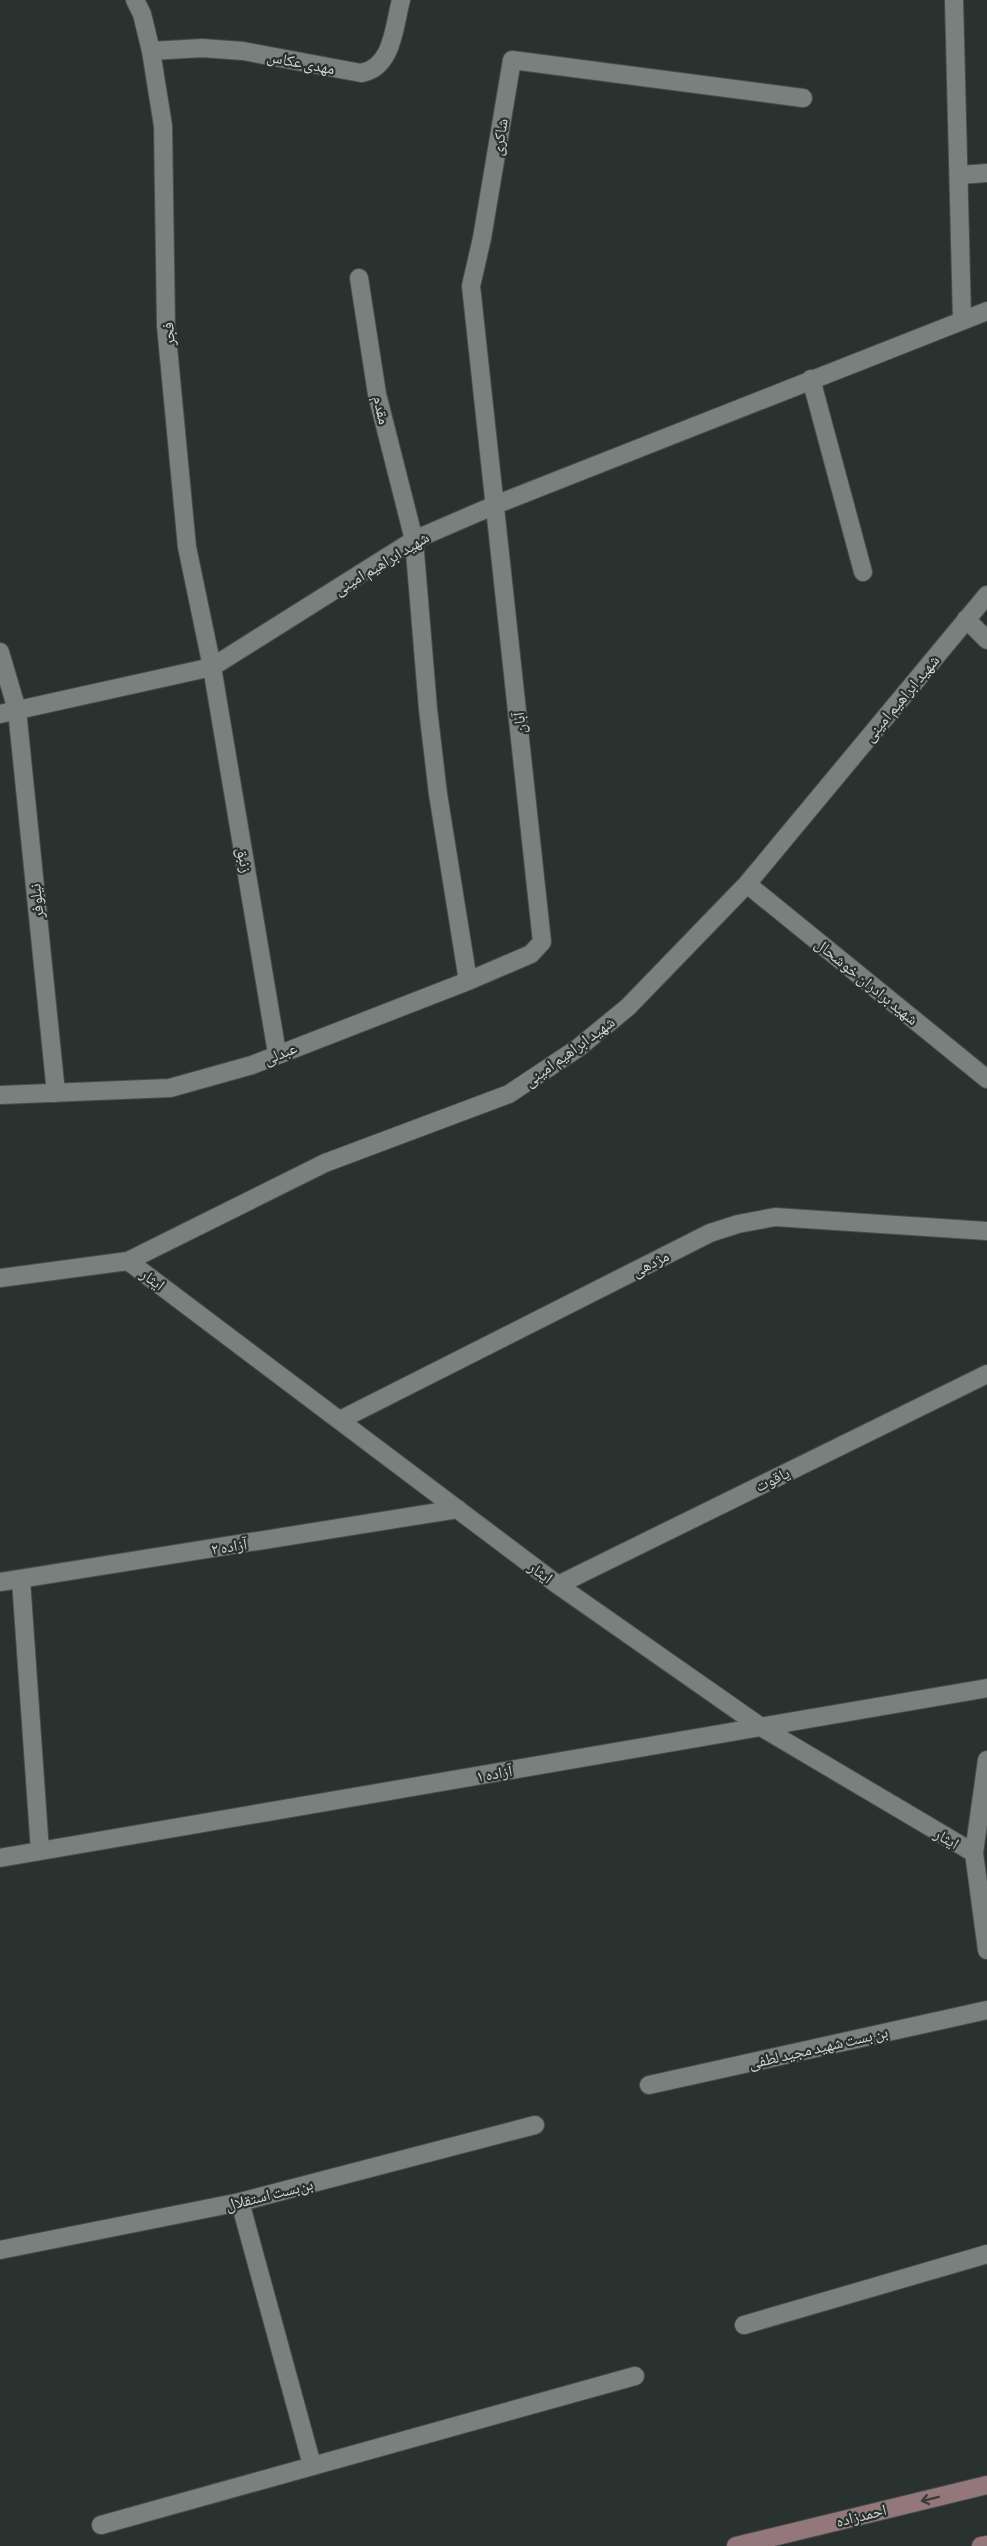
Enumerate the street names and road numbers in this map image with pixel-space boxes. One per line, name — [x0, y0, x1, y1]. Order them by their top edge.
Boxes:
street label: مهدی عکاس — [265, 47, 336, 79]
street label: شاکری — [487, 117, 513, 157]
street label: فجر — [158, 321, 179, 348]
street label: مقدم — [368, 394, 394, 427]
street label: شهید ابراهیم امینی — [330, 528, 433, 600]
street label: شهید ابراهیم امینی — [859, 651, 944, 746]
street label: آبان — [509, 710, 531, 735]
street label: زنبق — [232, 846, 256, 874]
street label: نیلوفر — [25, 883, 48, 920]
street label: شهید برادران خوشحال — [811, 934, 922, 1030]
street label: شهید ابراهیم امینی — [520, 1012, 619, 1092]
street label: عبدلی — [261, 1038, 300, 1070]
street label: مژدهی — [628, 1246, 673, 1282]
street label: ایثار — [136, 1264, 169, 1295]
street label: یاقوت — [752, 1463, 793, 1496]
street label: آزاده ۲ — [210, 1534, 249, 1559]
street label: ایثار — [524, 1557, 557, 1588]
street label: آزاده ۱ — [475, 1761, 515, 1786]
street label: ایثار — [930, 1823, 962, 1853]
street label: بن بست شهید مجید لطفی — [747, 2022, 890, 2074]
street label: بن‌بست استقلال — [223, 2174, 315, 2216]
street label: احمدزاده — [834, 2500, 888, 2531]

